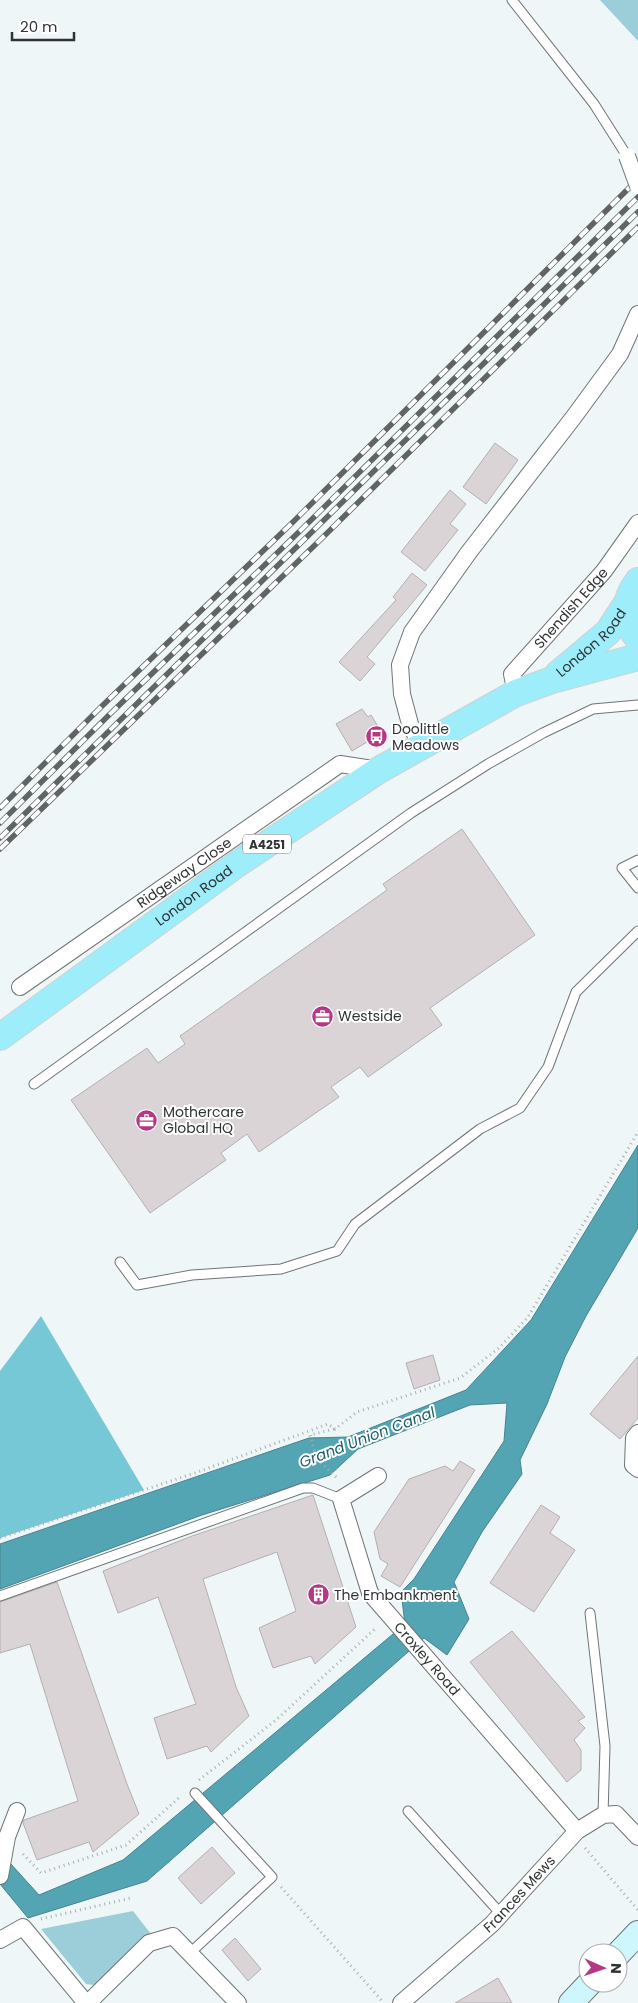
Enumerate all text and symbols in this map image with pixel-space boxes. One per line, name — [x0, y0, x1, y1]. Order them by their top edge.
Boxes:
scale bar — [12, 10, 75, 42]
text: 20 m — [20, 16, 58, 37]
street label: Shendish Edge — [529, 563, 613, 653]
street label: London Road — [552, 604, 631, 682]
place label: Doolittle Meadows — [392, 719, 459, 755]
bus stop icon: Doolittle Meadows — [364, 725, 388, 749]
street label: Ridgeway Close — [133, 832, 236, 913]
road number: A4251 — [243, 834, 291, 854]
street label: London Road — [151, 860, 237, 931]
office icon: Westside — [310, 1004, 334, 1028]
place label: Westside — [338, 1006, 402, 1026]
place label: Mothercare Global HQ — [163, 1102, 244, 1138]
office icon: Mothercare Global HQ — [135, 1108, 159, 1132]
water label: Grand Union Canal — [296, 1401, 438, 1473]
building icon: The Embankment — [306, 1583, 330, 1607]
place label: The Embankment — [334, 1585, 457, 1605]
street label: Croxley Road — [389, 1617, 465, 1700]
street label: Frances Mews — [479, 1851, 560, 1937]
north arrow — [578, 1943, 628, 1993]
text: N — [606, 1963, 626, 1974]

